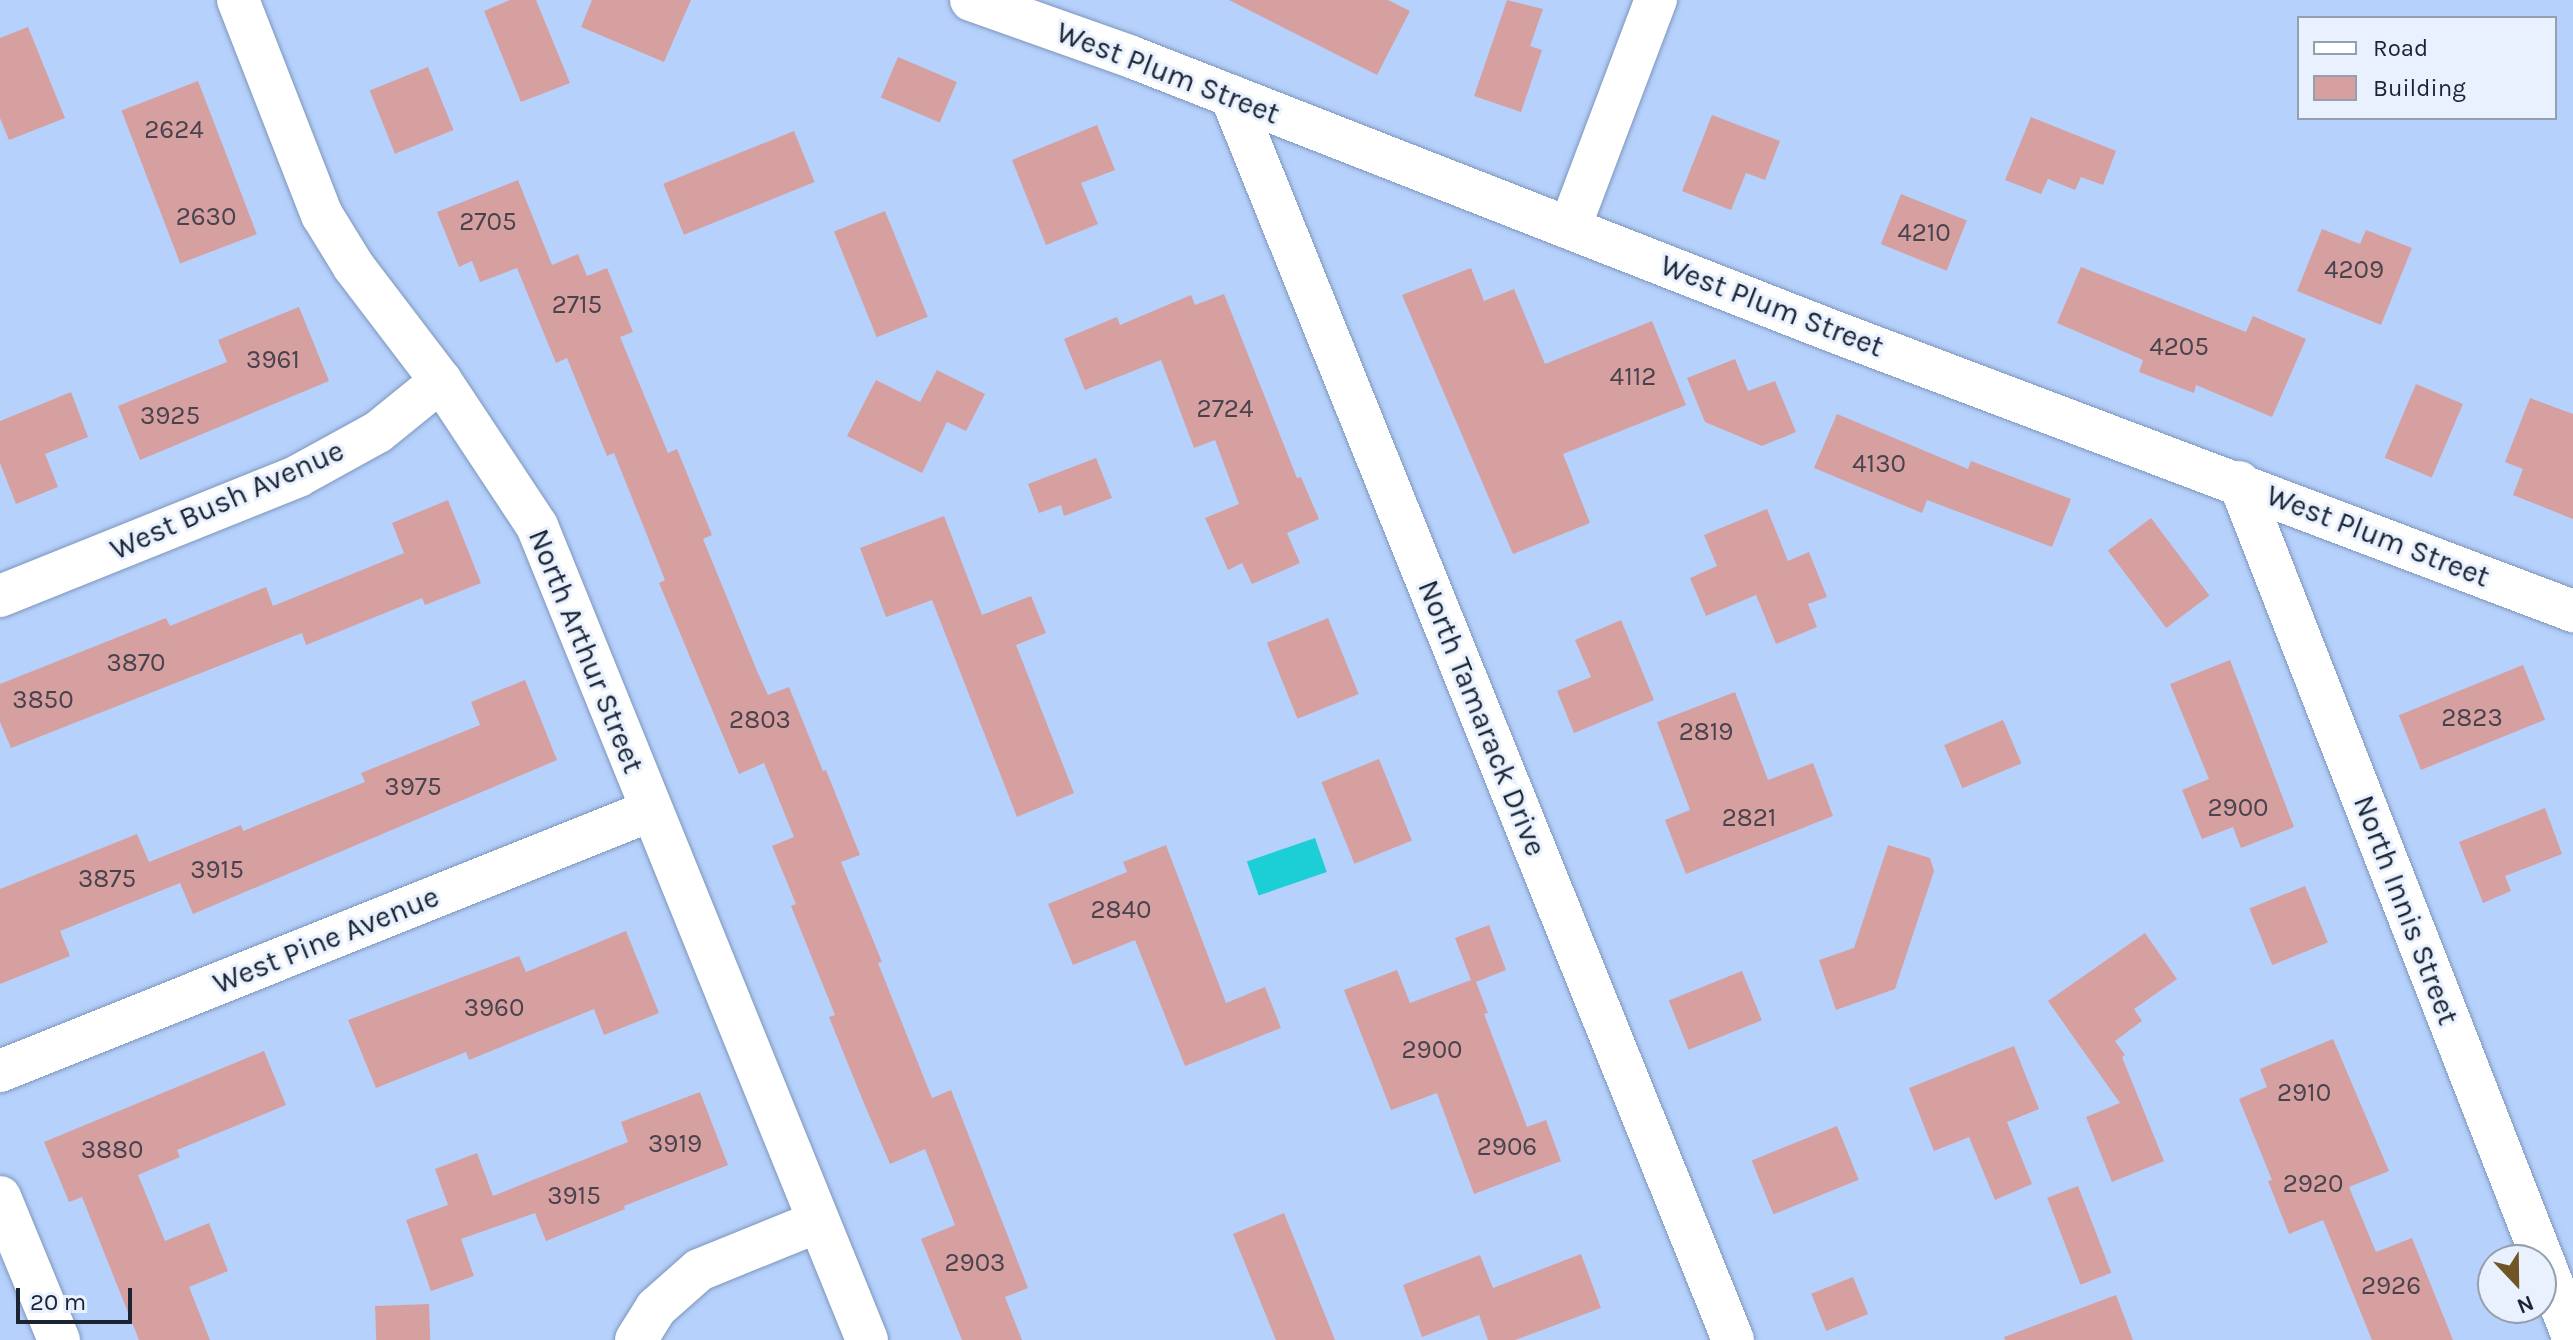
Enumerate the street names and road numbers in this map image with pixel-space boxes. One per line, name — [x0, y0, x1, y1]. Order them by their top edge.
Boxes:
street label: West Plum Street — [1051, 14, 1285, 132]
street label: West Plum Street — [1655, 247, 1889, 365]
street label: West Bush Avenue — [105, 432, 349, 568]
street label: West Plum Street — [2261, 477, 2495, 595]
street label: North Arthur Street — [521, 524, 651, 778]
street label: North Tamarack Drive — [1410, 575, 1554, 861]
street label: North Innis Street — [2346, 790, 2466, 1030]
street label: West Pine Avenue — [208, 878, 444, 1002]

